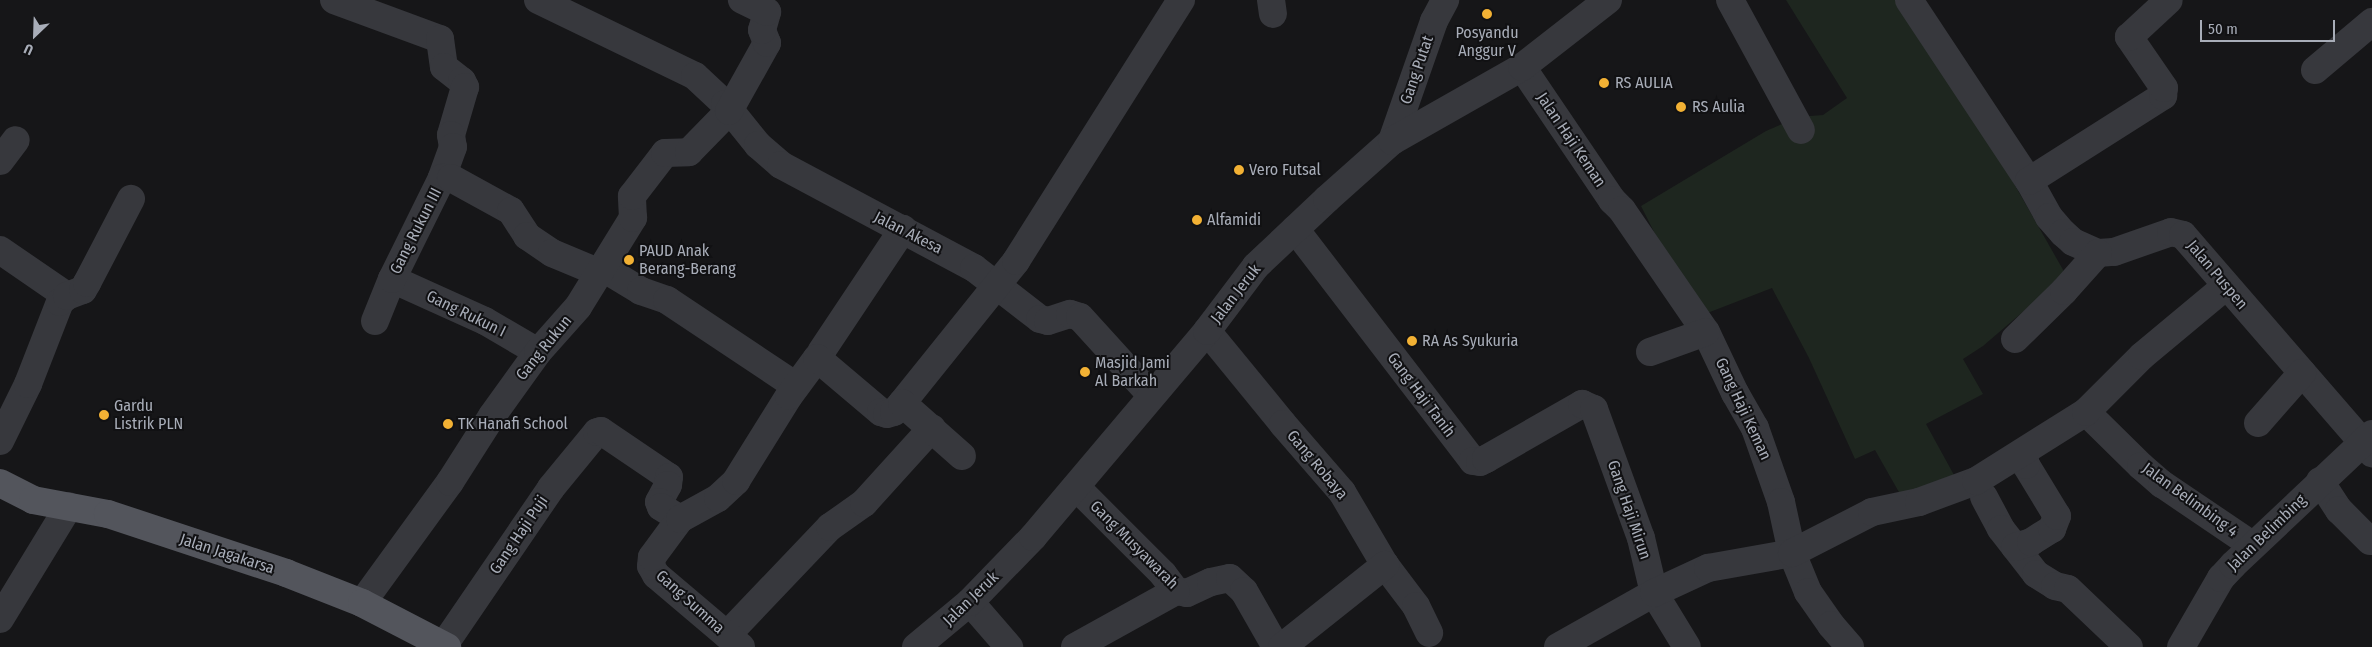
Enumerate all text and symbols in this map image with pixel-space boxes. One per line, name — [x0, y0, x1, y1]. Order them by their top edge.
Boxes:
marker: Posyandu Anggur V — [1480, 7, 1494, 21]
north arrow — [10, 10, 60, 60]
scale bar — [2202, 10, 2337, 42]
text: 50 m — [2208, 20, 2238, 38]
place label: Posyandu Anggur V — [1455, 23, 1519, 61]
street label: Gang Putat — [1396, 33, 1438, 107]
text: U — [21, 40, 36, 59]
place label: RS AULIA — [1615, 73, 1673, 93]
marker: RS AULIA — [1597, 76, 1611, 90]
street label: Jalan Haji Keman — [1532, 89, 1610, 191]
place label: RS Aulia — [1692, 97, 1745, 117]
marker: RS Aulia — [1674, 100, 1688, 114]
place label: Vero Futsal — [1249, 160, 1321, 180]
marker: Vero Futsal — [1233, 164, 1245, 176]
street label: Gang Rukun III — [386, 185, 446, 277]
street label: Jalan Akesa — [870, 208, 946, 258]
place label: Alfamidi — [1207, 210, 1261, 230]
marker: Alfamidi — [1191, 214, 1203, 226]
street label: Jalan Puspen — [2183, 237, 2251, 313]
place label: PAUD Anak Berang-Berang — [639, 241, 736, 279]
marker: PAUD Anak Berang-Berang — [623, 254, 635, 266]
street label: Jalan Jeruk — [1207, 261, 1265, 327]
street label: Gang Rukun I — [423, 287, 509, 341]
street label: Gang Rukun — [512, 312, 576, 384]
place label: RA As Syukuria — [1422, 331, 1518, 351]
marker: RA As Syukuria — [1406, 335, 1418, 347]
street label: Gang Haji Tanih — [1383, 349, 1459, 441]
place label: Masjid Jami Al Barkah — [1095, 353, 1170, 391]
street label: Gang Haji Keman — [1711, 355, 1775, 463]
marker: Masjid Jami Al Barkah — [1079, 366, 1091, 378]
place label: Gardu Listrik PLN — [114, 396, 183, 434]
marker: Gardu Listrik PLN — [98, 409, 110, 421]
place label: TK Hanafi School — [458, 414, 568, 434]
marker: TK Hanafi School — [442, 418, 454, 430]
street label: Gang Robaya — [1283, 427, 1351, 503]
street label: Gang Haji Mirun — [1603, 458, 1655, 562]
street label: Jalan Belimbing 4 — [2138, 459, 2242, 541]
street label: Jalan Belimbing — [2224, 491, 2310, 575]
street label: Gang Haji Puji — [486, 492, 552, 578]
street label: Gang Musyawarah — [1086, 497, 1182, 593]
street label: Jalan Jagakarsa — [177, 530, 277, 578]
street label: Gang Summa — [652, 566, 728, 638]
street label: Jalan Jeruk — [939, 568, 1003, 630]

